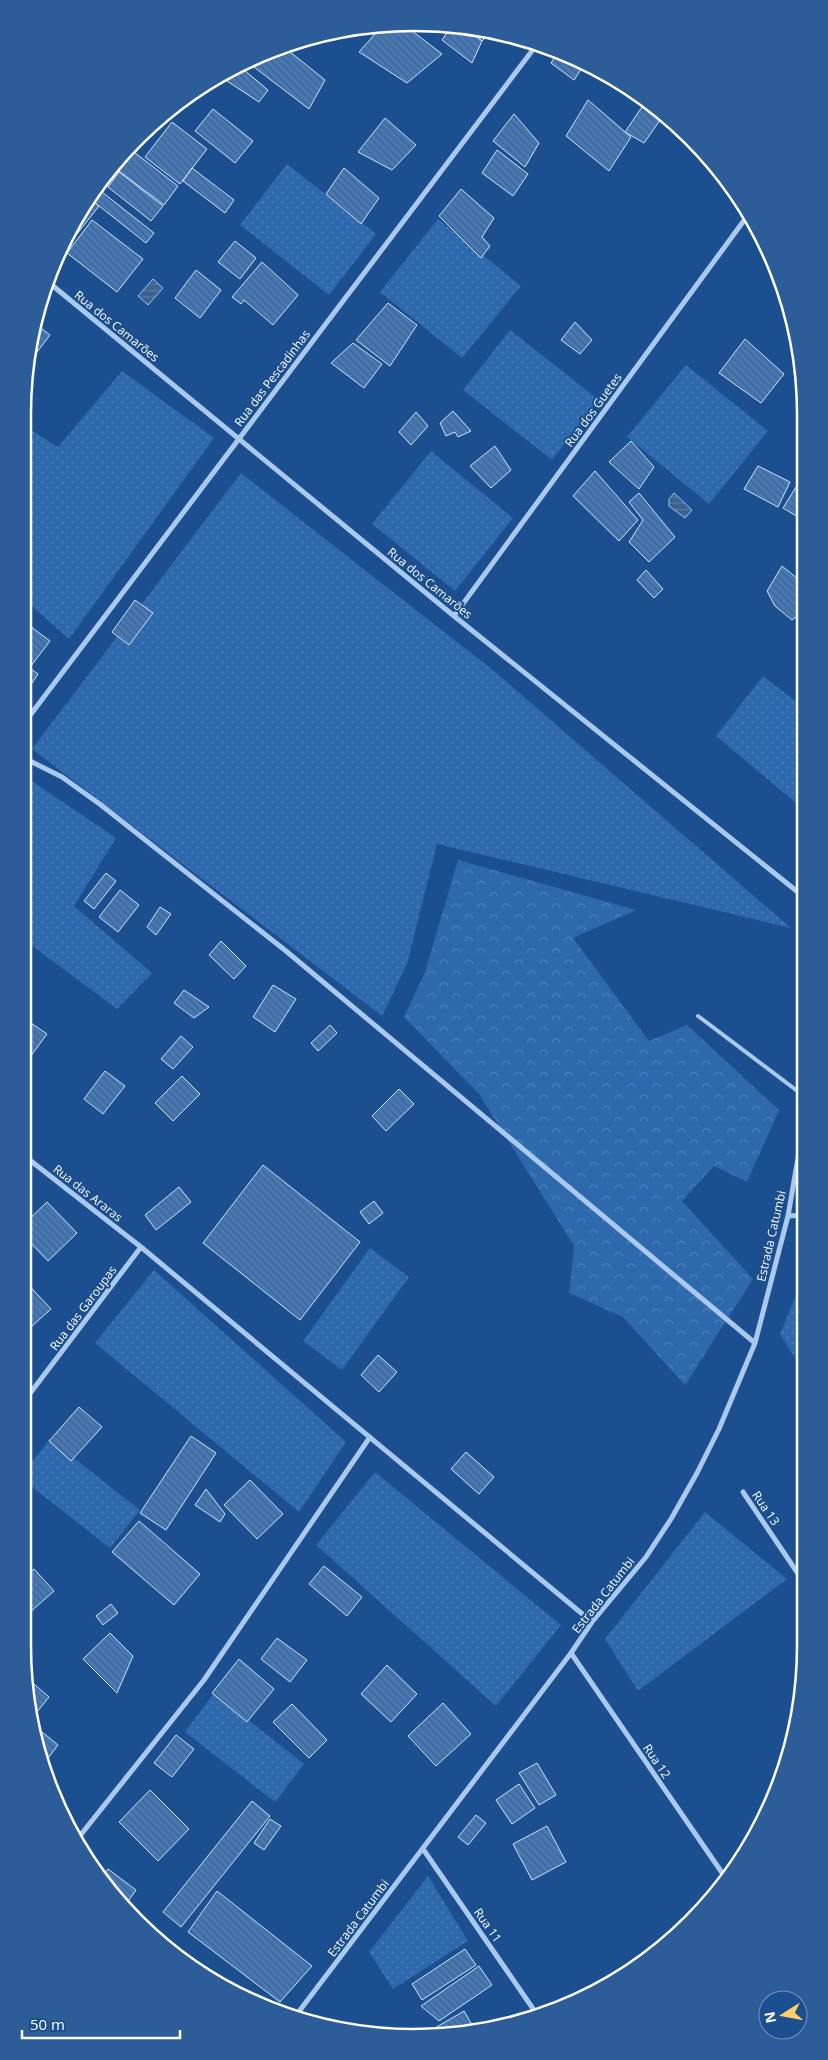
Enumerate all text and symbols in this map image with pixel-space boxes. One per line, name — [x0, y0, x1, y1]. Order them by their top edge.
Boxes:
street label: Rua dos Camarões — [71, 287, 163, 366]
street label: Rua das Pescadinhas — [230, 326, 314, 430]
street label: Rua dos Guetes — [560, 369, 626, 450]
street label: Rua dos Camarões — [384, 544, 476, 623]
street label: Rua das Araras — [50, 1160, 126, 1226]
street label: Estrada Catumbi — [752, 1189, 790, 1283]
street label: Rua das Garoupas — [46, 1262, 121, 1354]
street label: Rua 13 — [748, 1487, 784, 1529]
street label: Estrada Catumbi — [568, 1553, 638, 1637]
street label: Rua 12 — [639, 1740, 675, 1782]
street label: Estrada Catumbi — [323, 1876, 393, 1960]
street label: Rua 11 — [470, 1904, 506, 1946]
north arrow — [758, 1990, 808, 2040]
scale bar — [22, 2008, 180, 2040]
text: N — [759, 2010, 780, 2025]
text: 50 m — [30, 2014, 65, 2034]

